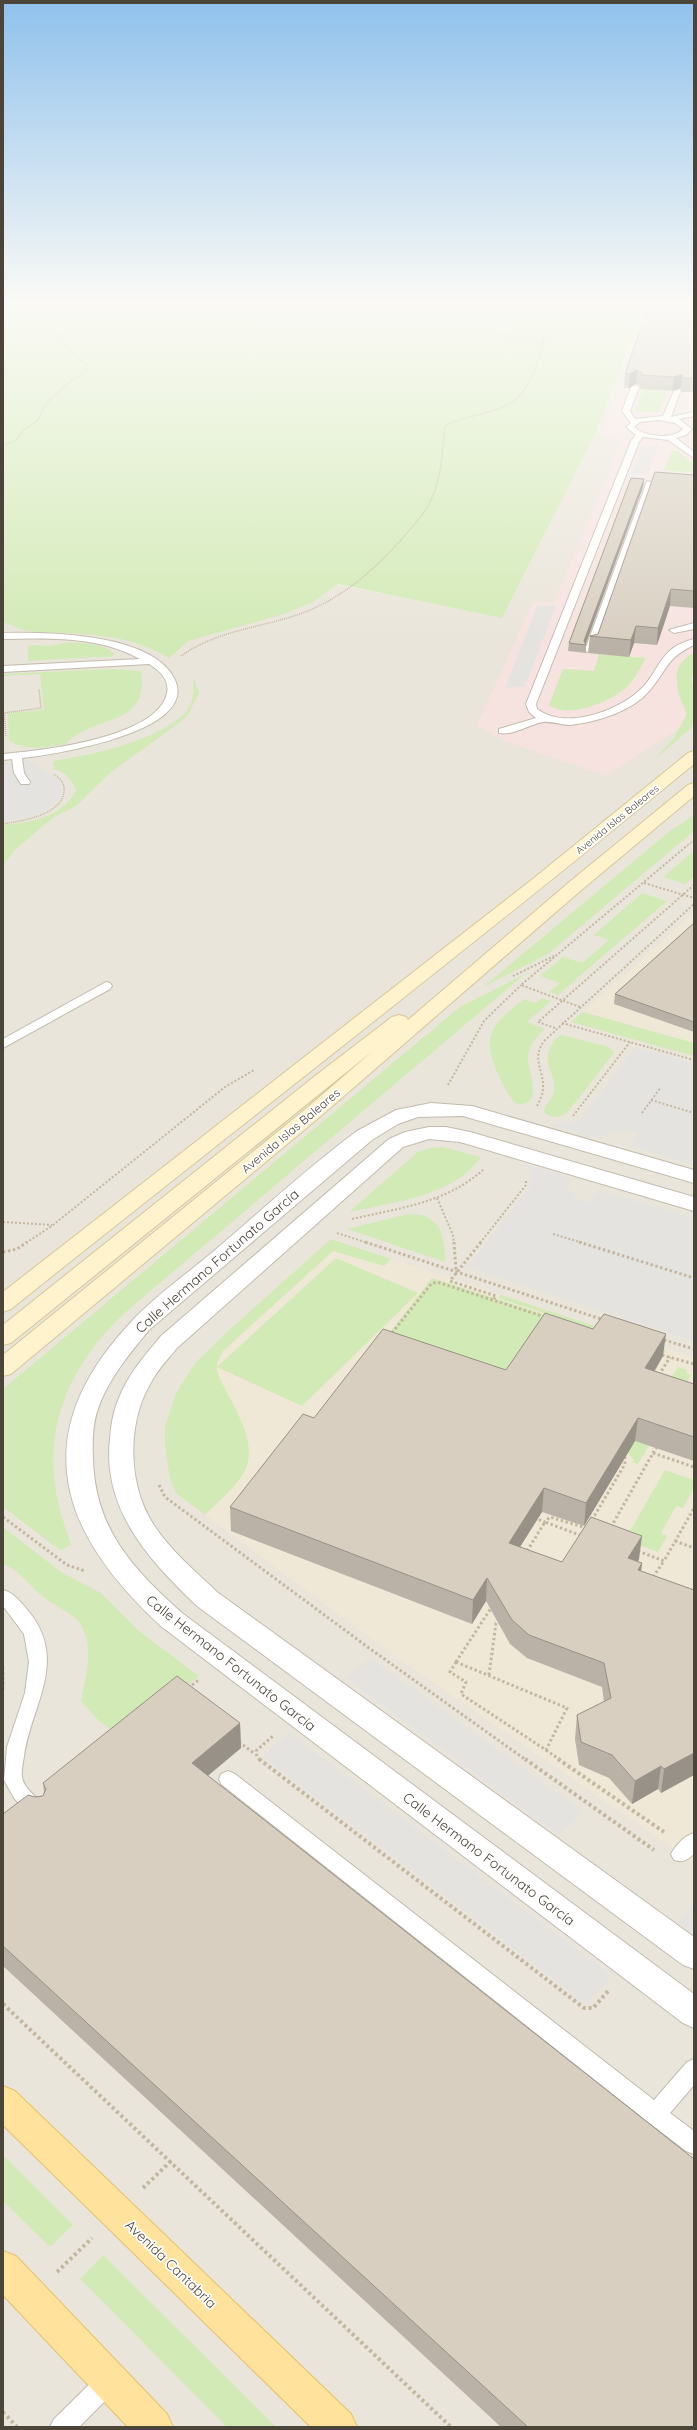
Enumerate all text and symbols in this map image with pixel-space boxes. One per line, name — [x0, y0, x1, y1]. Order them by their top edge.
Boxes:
street label: Avenida Islas Baleares — [573, 782, 662, 857]
street label: Avenida Islas Baleares — [238, 1085, 343, 1176]
street label: Calle Hermano Fortunato García — [132, 1185, 302, 1337]
street label: Calle Hermano Fortunato García — [142, 1591, 320, 1735]
street label: Calle Hermano Fortunato García — [399, 1788, 579, 1930]
street label: Avenida Cantabria — [122, 2216, 220, 2312]

